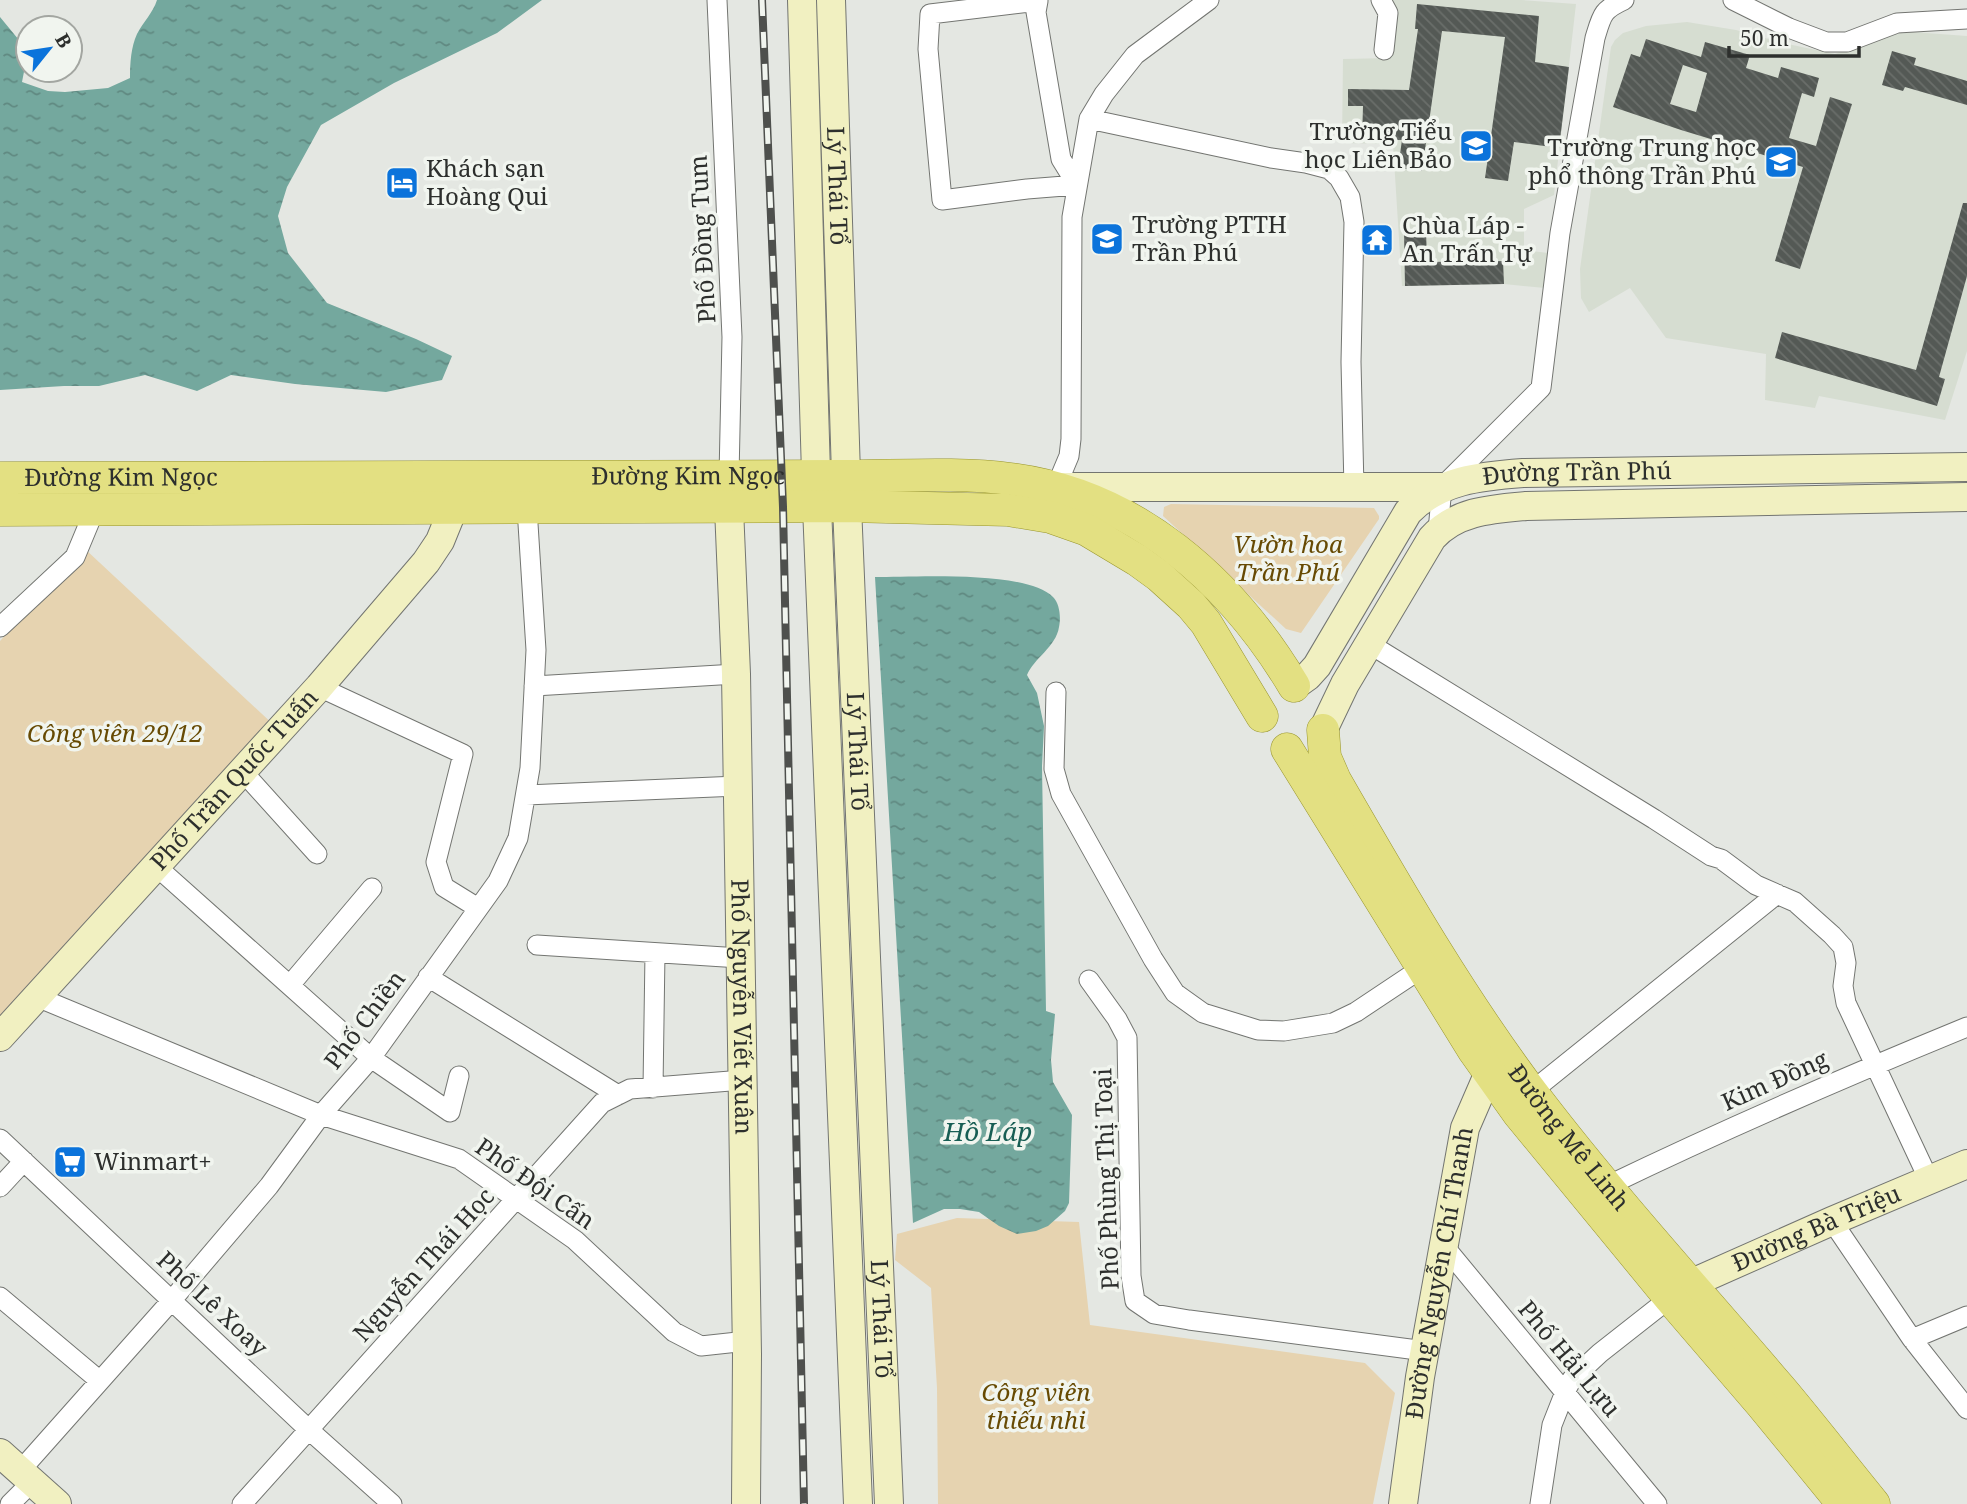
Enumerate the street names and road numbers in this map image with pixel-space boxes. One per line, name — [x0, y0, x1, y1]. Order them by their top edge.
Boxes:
street label: Lý Thái Tổ — [820, 126, 857, 246]
street label: Phố Đồng Tum — [681, 154, 722, 324]
street label: Đường Trần Phú — [1480, 453, 1672, 492]
street label: Đường Kim Ngọc — [591, 458, 785, 492]
street label: Đường Kim Ngọc — [24, 459, 218, 493]
street label: Phố Trần Quốc Tuấn — [142, 681, 325, 877]
street label: Lý Thái Tổ — [840, 691, 878, 812]
street label: Phố Nguyễn Viết Xuân — [724, 879, 761, 1135]
street label: Phố Chiền — [316, 963, 412, 1075]
street label: Kim Đồng — [1716, 1042, 1833, 1118]
street label: Đường Mê Linh — [1501, 1057, 1638, 1217]
street label: Phố Phùng Thị Toại — [1085, 1067, 1126, 1290]
street label: Đường Nguyễn Chí Thanh — [1397, 1124, 1480, 1421]
street label: Phố Đội Cấn — [470, 1129, 602, 1236]
street label: Đường Bà Triệu — [1726, 1176, 1905, 1278]
street label: Nguyễn Thái Học — [345, 1180, 501, 1348]
street label: Phố Lê Xoay — [151, 1243, 276, 1363]
street label: Lý Thái Tổ — [864, 1259, 902, 1379]
street label: Phố Hải Lựu — [1512, 1293, 1629, 1423]

